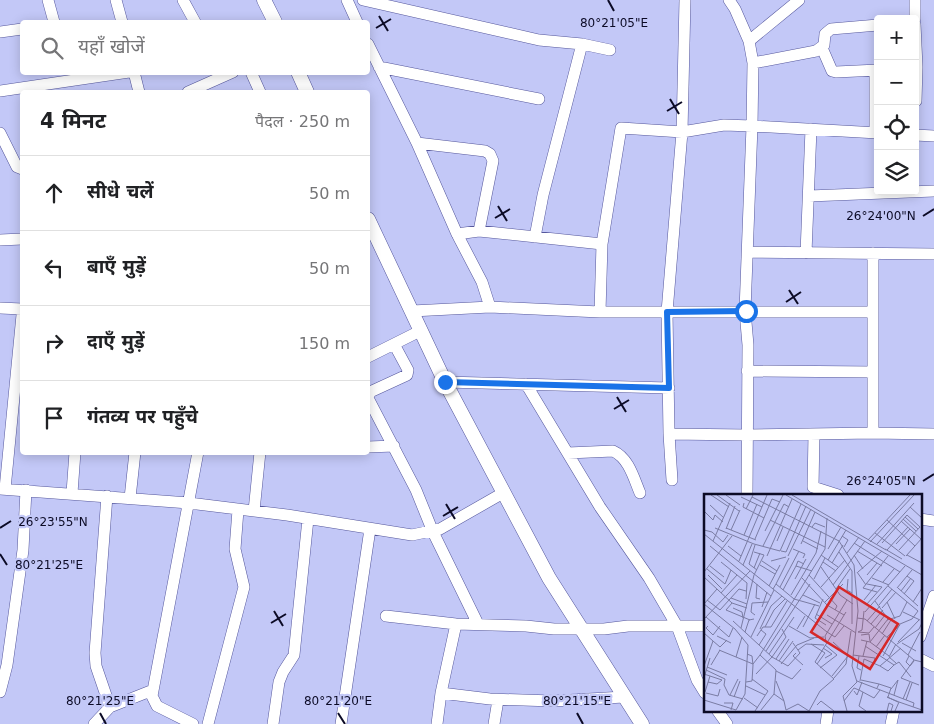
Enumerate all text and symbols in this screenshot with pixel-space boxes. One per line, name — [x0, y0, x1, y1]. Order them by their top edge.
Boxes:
map controls — [874, 15, 919, 195]
button: + — [874, 15, 919, 60]
text: 80°21'05"E — [580, 16, 648, 30]
search box — [20, 20, 370, 75]
icon: search — [38, 34, 66, 62]
text: यहाँ खोजें — [78, 35, 145, 57]
button: − — [874, 60, 919, 105]
button: locate — [874, 105, 919, 150]
text: 4 मिनट — [40, 109, 106, 133]
text: पैदल · 250 m — [255, 112, 350, 131]
button: layers — [874, 150, 919, 195]
icon: ahead — [40, 179, 68, 207]
text: सीधे चलें — [87, 180, 154, 202]
text: 50 m — [309, 184, 350, 203]
text: 26°24'00"N — [846, 209, 916, 223]
icon: left — [40, 254, 68, 282]
text: बाएँ मुड़ें — [87, 255, 146, 277]
text: 50 m — [309, 259, 350, 278]
route start — [735, 300, 758, 323]
icon: right — [40, 329, 68, 357]
text: दाएँ मुड़ें — [87, 330, 145, 352]
text: 150 m — [299, 334, 350, 353]
route end — [434, 371, 457, 394]
icon: arrive — [40, 404, 68, 432]
text: गंतव्य पर पहुँचे — [87, 405, 198, 427]
text: 26°24'05"N — [846, 474, 916, 488]
inset map — [704, 494, 922, 712]
text: 26°23'55"N — [18, 515, 88, 529]
text: 80°21'25"E — [15, 558, 83, 572]
text: 80°21'25"E — [66, 694, 134, 708]
text: 80°21'20"E — [304, 694, 372, 708]
text: 80°21'15"E — [543, 694, 611, 708]

